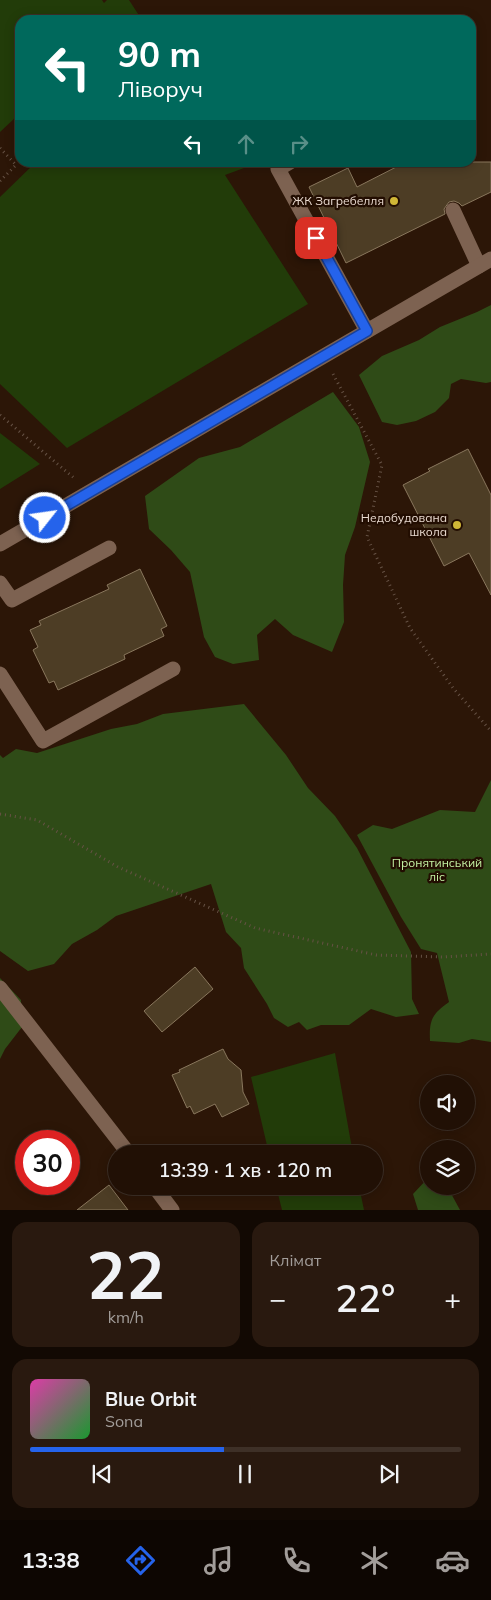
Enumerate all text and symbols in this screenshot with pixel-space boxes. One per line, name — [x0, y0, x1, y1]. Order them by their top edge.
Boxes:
text: 90 m — [118, 32, 201, 76]
icon: left — [35, 35, 100, 100]
text: Ліворуч — [118, 75, 203, 103]
icon: left — [179, 130, 207, 158]
icon: ahead — [232, 130, 260, 158]
icon: right — [285, 130, 313, 158]
place label: ЖК Загребелля — [292, 193, 384, 208]
marker: ЖК Загребелля — [388, 195, 400, 207]
pin — [295, 217, 337, 259]
icon: arrive — [302, 224, 330, 252]
position arrow — [18, 491, 70, 543]
place label: Недобудована школа — [361, 510, 447, 539]
marker: Недобудована школа — [451, 519, 463, 531]
park label: Пронятинський ліс — [392, 855, 482, 884]
map controls — [420, 1075, 475, 1195]
button: sound — [420, 1075, 475, 1130]
speed limit sign: 30 — [15, 1130, 80, 1195]
button: layers — [420, 1140, 475, 1195]
text: 13:39 · 1 хв · 120 m — [159, 1158, 332, 1182]
text: 22 — [87, 1234, 165, 1315]
text: Клімат — [270, 1250, 321, 1270]
text: 22° — [335, 1274, 395, 1322]
text: − — [270, 1281, 286, 1316]
text: + — [444, 1281, 461, 1316]
text: km/h — [108, 1307, 144, 1327]
text: Blue Orbit — [105, 1387, 196, 1411]
text: Sona — [105, 1411, 143, 1431]
icon: previous — [88, 1460, 116, 1488]
icon: pause — [231, 1460, 259, 1488]
icon: next — [375, 1460, 403, 1488]
icon: directions — [123, 1543, 158, 1578]
icon: music — [201, 1543, 236, 1578]
icon: phone — [279, 1543, 314, 1578]
icon: climate — [357, 1543, 392, 1578]
icon: car — [435, 1543, 470, 1578]
text: 13:38 — [21, 1546, 80, 1574]

